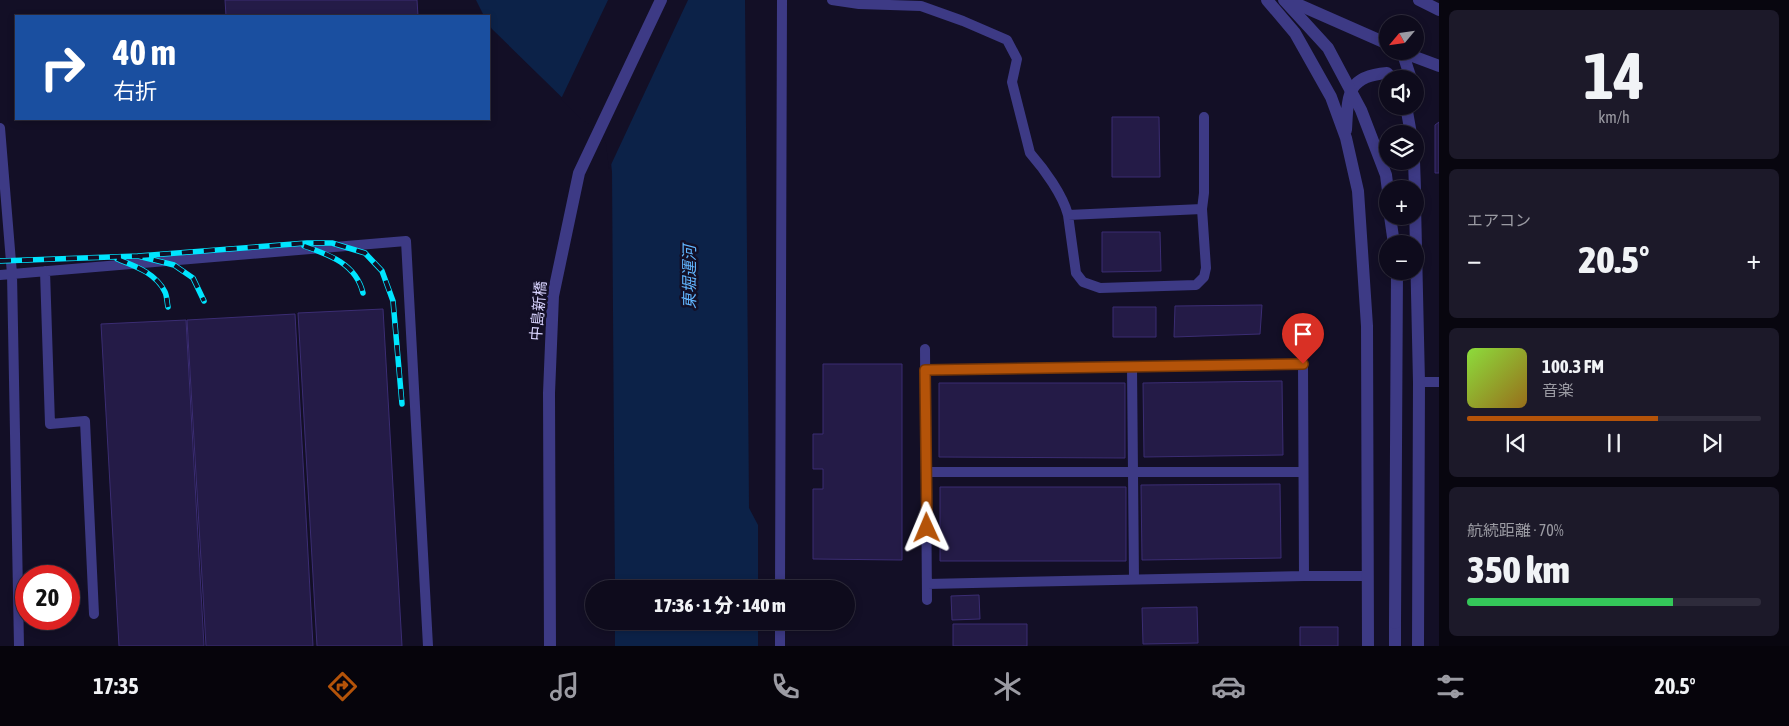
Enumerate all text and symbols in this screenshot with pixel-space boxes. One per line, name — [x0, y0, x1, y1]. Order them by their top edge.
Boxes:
north arrow — [1379, 15, 1424, 60]
map controls — [1379, 15, 1424, 280]
text: 40 m — [113, 32, 176, 72]
icon: right — [30, 35, 95, 100]
text: 14 — [1583, 38, 1645, 113]
button: sound — [1379, 70, 1424, 115]
text: 右折 — [113, 78, 157, 104]
text: km/h — [1598, 108, 1630, 126]
button: layers — [1379, 125, 1424, 170]
button: + — [1379, 180, 1424, 225]
text: エアコン — [1467, 211, 1531, 229]
button: − — [1379, 235, 1424, 280]
text: 20.5° — [1579, 238, 1649, 281]
water label: 東堀運河 — [680, 242, 698, 309]
text: − — [1467, 243, 1482, 275]
text: + — [1746, 243, 1761, 275]
street label: 中島新橋 — [527, 280, 549, 342]
pin — [1282, 313, 1324, 364]
icon: arrive — [1289, 320, 1317, 348]
text: 100.3 FM — [1542, 355, 1604, 377]
text: 音楽 — [1542, 381, 1574, 399]
icon: previous — [1502, 429, 1530, 457]
icon: pause — [1600, 429, 1628, 457]
icon: next — [1698, 429, 1726, 457]
position arrow — [900, 501, 952, 553]
text: 航続距離 · 70% — [1467, 521, 1564, 539]
text: 350 km — [1467, 548, 1570, 591]
speed limit sign: 20 — [15, 565, 80, 630]
text: 17:36 · 1 分 · 140 m — [654, 594, 786, 616]
icon: directions — [325, 669, 360, 704]
icon: music — [547, 669, 582, 704]
icon: phone — [768, 669, 803, 704]
icon: climate — [990, 669, 1025, 704]
icon: car — [1211, 669, 1246, 704]
icon: filters — [1433, 669, 1468, 704]
text: 17:35 — [93, 673, 139, 699]
text: 20.5° — [1655, 673, 1696, 699]

